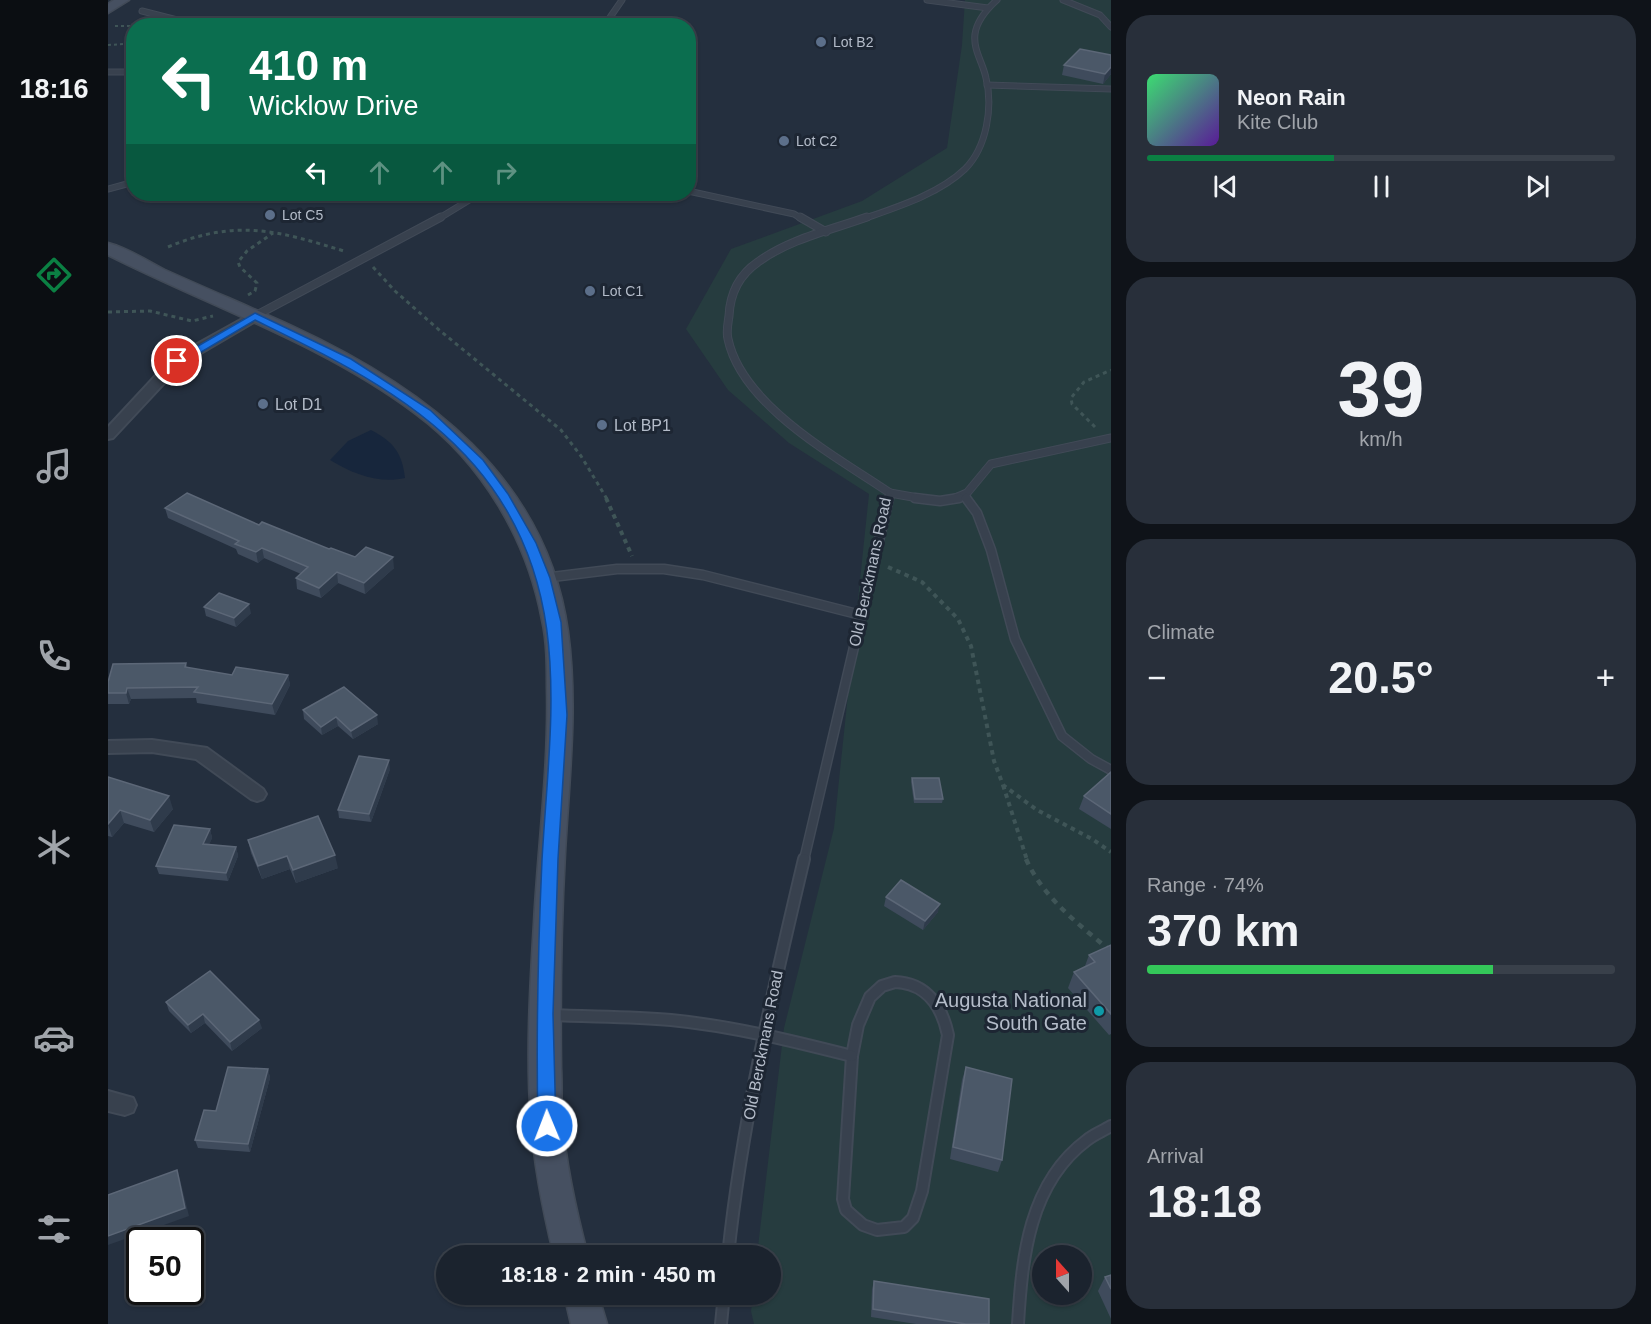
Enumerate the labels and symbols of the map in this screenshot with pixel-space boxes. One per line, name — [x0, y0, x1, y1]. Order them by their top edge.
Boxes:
place label: Lot B2 — [833, 34, 874, 50]
marker: Lot B2 — [814, 35, 828, 49]
place label: Lot C2 — [796, 133, 837, 149]
marker: Lot C2 — [777, 134, 791, 148]
place label: Lot C5 — [282, 207, 323, 223]
marker: Lot C5 — [263, 208, 277, 222]
place label: Lot C1 — [602, 283, 643, 299]
marker: Lot C1 — [583, 284, 597, 298]
pin — [151, 335, 202, 386]
place label: Lot D1 — [275, 396, 322, 413]
marker: Lot D1 — [256, 397, 270, 411]
place label: Lot BP1 — [614, 417, 671, 434]
marker: Lot BP1 — [595, 418, 609, 432]
street label: Old Berckmans Road — [846, 496, 894, 648]
street label: Old Berckmans Road — [740, 969, 786, 1121]
place label: Augusta National South Gate — [935, 989, 1087, 1034]
marker: Augusta National South Gate — [1092, 1004, 1106, 1018]
position arrow — [515, 1094, 579, 1158]
speed limit sign: 50 — [126, 1227, 204, 1305]
north arrow — [1032, 1245, 1092, 1305]

